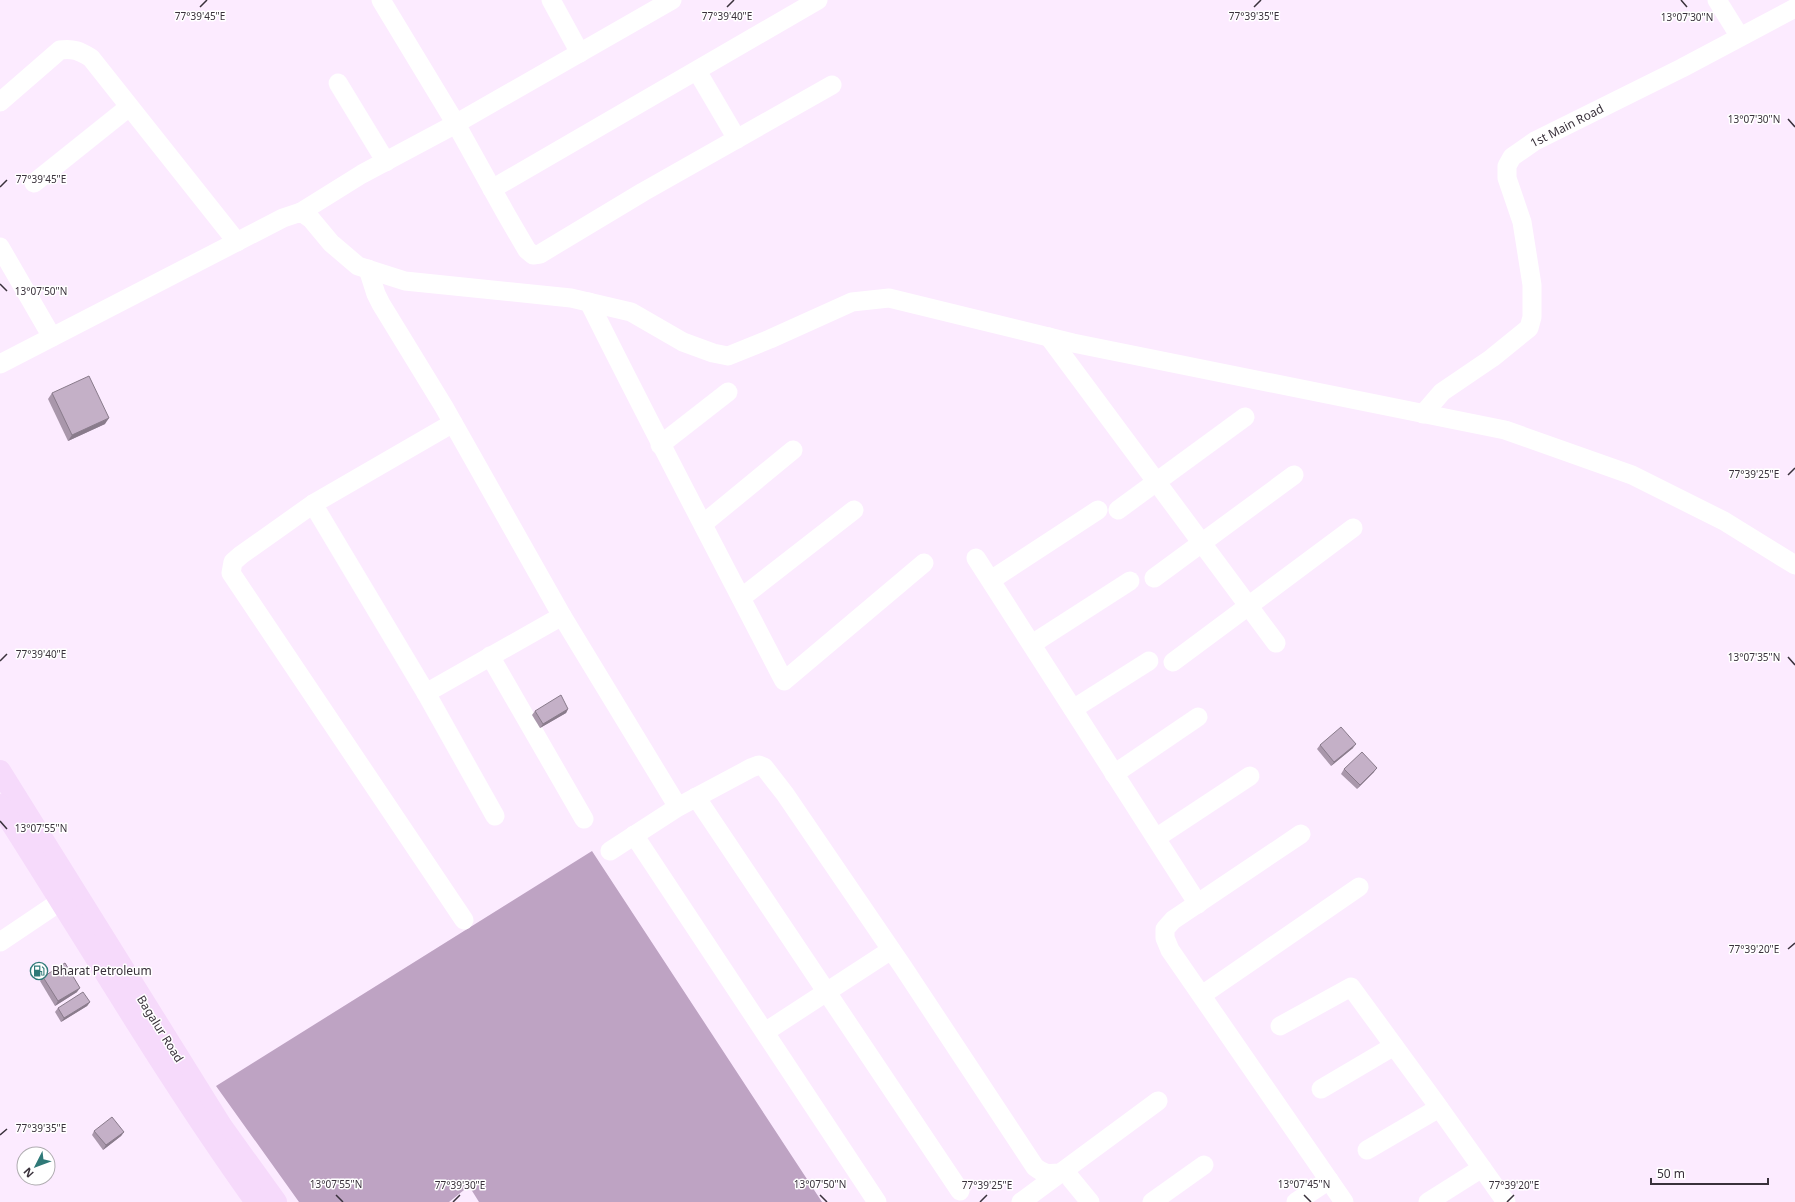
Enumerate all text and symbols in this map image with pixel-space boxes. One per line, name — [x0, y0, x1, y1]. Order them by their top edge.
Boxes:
text: 77°39'45"E — [175, 9, 225, 23]
text: 77°39'40"E — [702, 9, 752, 23]
text: 77°39'35"E — [1229, 9, 1279, 23]
text: 13°07'30"N — [1661, 10, 1713, 24]
street label: 1st Main Road — [1527, 100, 1606, 151]
text: 13°07'30"N — [1728, 112, 1780, 126]
text: 77°39'45"E — [16, 172, 66, 186]
text: 13°07'50"N — [15, 284, 67, 298]
text: 77°39'25"E — [1729, 467, 1779, 481]
text: 77°39'40"E — [16, 647, 66, 661]
text: 13°07'35"N — [1728, 650, 1780, 664]
text: 13°07'55"N — [15, 821, 67, 835]
text: 77°39'20"E — [1729, 942, 1779, 956]
fuel station icon: Bharat Petroleum — [29, 961, 49, 981]
place label: Bharat Petroleum — [52, 962, 152, 979]
street label: Bagalur Road — [133, 992, 188, 1065]
text: 77°39'35"E — [16, 1121, 66, 1135]
north arrow — [16, 1146, 56, 1186]
scale bar — [1651, 1160, 1768, 1186]
text: N — [20, 1165, 37, 1181]
text: 50 m — [1657, 1165, 1685, 1182]
text: 13°07'55"N — [310, 1177, 362, 1191]
text: 13°07'50"N — [794, 1177, 846, 1191]
text: 13°07'45"N — [1278, 1177, 1330, 1191]
text: 77°39'30"E — [435, 1178, 485, 1192]
text: 77°39'25"E — [962, 1178, 1012, 1192]
text: 77°39'20"E — [1489, 1178, 1539, 1192]

